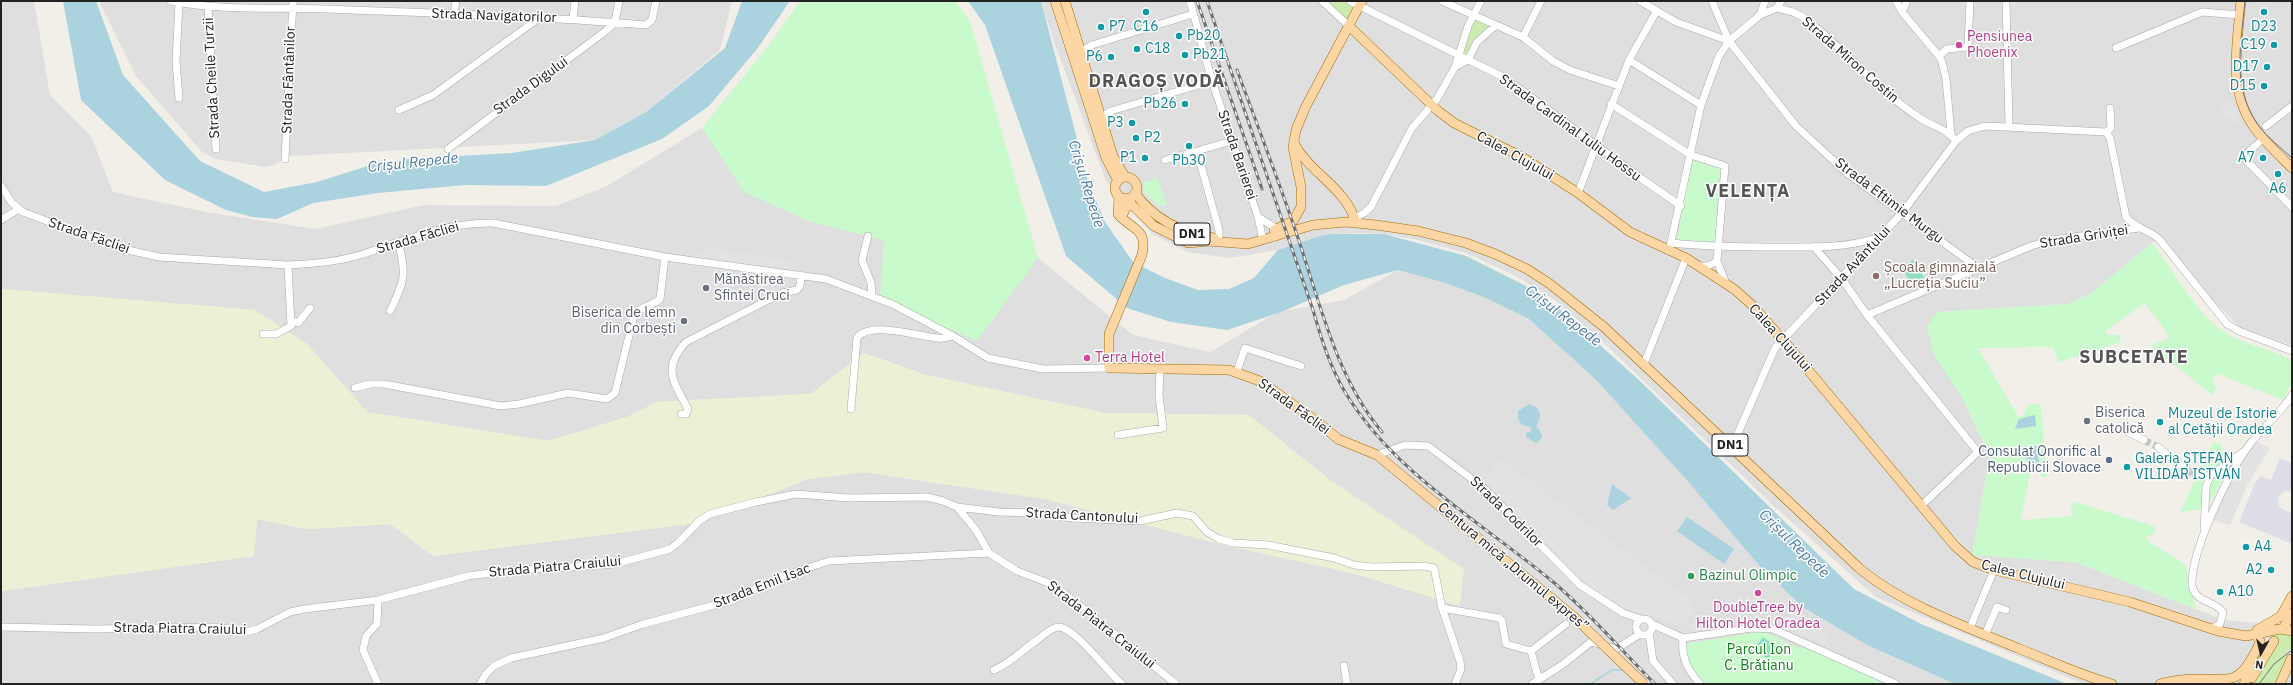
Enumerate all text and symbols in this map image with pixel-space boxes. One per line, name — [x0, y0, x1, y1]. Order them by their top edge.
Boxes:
street label: Strada Navigatorilor — [431, 5, 557, 27]
marker: C16 — [1141, 7, 1151, 17]
marker: D23 — [2259, 7, 2269, 17]
street label: Strada Miron Costin — [1798, 13, 1902, 107]
street label: Strada Cheile Turzii — [200, 17, 224, 139]
place label: P7 — [1109, 19, 1126, 35]
place label: C16 — [1133, 19, 1159, 35]
place label: D23 — [2251, 19, 2277, 35]
marker: P7 — [1096, 22, 1106, 32]
street label: Strada Fântânilor — [279, 26, 299, 134]
place label: Pb20 — [1187, 28, 1220, 44]
place label: Pensiunea Phoenix — [1967, 29, 2032, 62]
marker: Pb20 — [1174, 31, 1184, 41]
place label: C19 — [2241, 37, 2266, 53]
marker: Pensiunea Phoenix — [1954, 40, 1964, 50]
marker: C19 — [2269, 40, 2279, 50]
place label: C18 — [1145, 41, 1170, 57]
marker: C18 — [1132, 44, 1142, 54]
place label: Pb21 — [1193, 47, 1226, 63]
place label: P6 — [1086, 49, 1103, 65]
marker: Pb21 — [1180, 50, 1190, 60]
marker: P6 — [1106, 52, 1116, 62]
street label: Strada Digului — [490, 53, 572, 119]
place label: D17 — [2233, 59, 2259, 75]
marker: D17 — [2262, 62, 2272, 72]
district label: DRAGOȘ VODĂ — [1089, 71, 1225, 93]
street label: Strada Cardinal Iuliu Hossu — [1496, 71, 1644, 185]
place label: D15 — [2230, 78, 2256, 94]
marker: D15 — [2259, 81, 2269, 91]
place label: Pb26 — [1144, 96, 1177, 112]
marker: Pb26 — [1180, 99, 1190, 109]
street label: Strada Barierei — [1214, 108, 1260, 202]
place label: P3 — [1107, 115, 1124, 131]
marker: P3 — [1127, 118, 1137, 128]
street label: Calea Clujului — [1473, 128, 1557, 184]
place label: P2 — [1144, 130, 1161, 146]
marker: P2 — [1131, 133, 1141, 143]
water label: Crișul Repede — [1064, 138, 1108, 230]
marker: Pb30 — [1184, 141, 1194, 151]
water label: Crișul Repede — [367, 149, 459, 177]
place label: P1 — [1120, 150, 1137, 166]
place label: A7 — [2238, 150, 2255, 166]
marker: P1 — [1140, 153, 1150, 163]
place label: Pb30 — [1172, 153, 1206, 169]
marker: A7 — [2258, 153, 2268, 163]
street label: Strada Eftimie Murgu — [1831, 155, 1947, 247]
marker: A6 — [2273, 169, 2283, 179]
district label: VELENȚA — [1706, 181, 1790, 203]
place label: A6 — [2269, 181, 2287, 197]
street label: Strada Făcliei — [46, 214, 132, 258]
street label: Strada Făcliei — [375, 218, 461, 258]
street label: Strada Avântului — [1812, 222, 1894, 310]
street label: Strada Griviței — [2039, 222, 2129, 252]
road number: DN1 — [1174, 223, 1210, 245]
place label: Școala gimnazială „Lucreția Suciu” — [1884, 260, 1996, 292]
marker: Școala gimnazială „Lucreția Suciu” — [1871, 271, 1881, 281]
place label: Mănăstirea Sfintei Cruci — [714, 272, 790, 304]
water label: Crișul Repede — [1521, 282, 1605, 350]
marker: Mănăstirea Sfintei Cruci — [701, 283, 711, 293]
street label: Calea Clujului — [1745, 301, 1815, 375]
place label: Biserica de lemn din Corbești — [572, 305, 676, 338]
marker: Biserica de lemn din Corbești — [679, 316, 689, 326]
district label: SUBCETATE — [2079, 347, 2189, 369]
place label: Terra Hotel — [1095, 350, 1165, 366]
marker: Terra Hotel — [1082, 353, 1092, 363]
street label: Strada Făcliei — [1255, 375, 1333, 439]
place label: Biserica catolică — [2095, 405, 2145, 438]
place label: Muzeul de Istorie al Cetății Oradea — [2168, 406, 2277, 438]
marker: Biserica catolică — [2082, 416, 2092, 426]
marker: Muzeul de Istorie al Cetății Oradea — [2155, 417, 2165, 427]
road number: DN1 — [1712, 434, 1748, 456]
place label: Consulat Onorific al Republicii Slovace — [1978, 444, 2101, 476]
place label: Galeria ȘTEFAN VILIDÁR ISTVÁN — [2135, 451, 2241, 484]
marker: Consulat Onorific al Republicii Slovace — [2104, 455, 2114, 465]
marker: Galeria ȘTEFAN VILIDÁR ISTVÁN — [2122, 462, 2132, 472]
street label: Strada Codrilor — [1466, 473, 1546, 551]
street label: Centura mică „Drumul expres” — [1434, 499, 1592, 635]
street label: Strada Cantonului — [1025, 505, 1139, 527]
water label: Crișul Repede — [1755, 506, 1833, 582]
place label: A4 — [2254, 539, 2271, 555]
marker: A4 — [2241, 542, 2251, 552]
street label: Strada Piatra Craiului — [488, 553, 622, 581]
street label: Calea Clujului — [1979, 556, 2067, 594]
street label: Strada Emil Isac — [711, 560, 813, 612]
place label: A2 — [2246, 562, 2263, 578]
marker: A2 — [2266, 565, 2276, 575]
place label: Bazinul Olimpic — [1699, 568, 1797, 584]
marker: Bazinul Olimpic — [1686, 571, 1696, 581]
street label: Strada Piatra Craiului — [1044, 578, 1158, 672]
place label: A10 — [2228, 584, 2254, 600]
marker: A10 — [2215, 587, 2225, 597]
marker: DoubleTree by Hilton Hotel Oradea — [1753, 588, 1763, 598]
place label: DoubleTree by Hilton Hotel Oradea — [1696, 600, 1820, 632]
street label: Strada Piatra Craiului — [114, 619, 246, 639]
north arrow — [2241, 633, 2281, 673]
park label: Parcul Ion C. Brătianu — [1724, 642, 1794, 674]
text: N — [2254, 657, 2264, 672]

